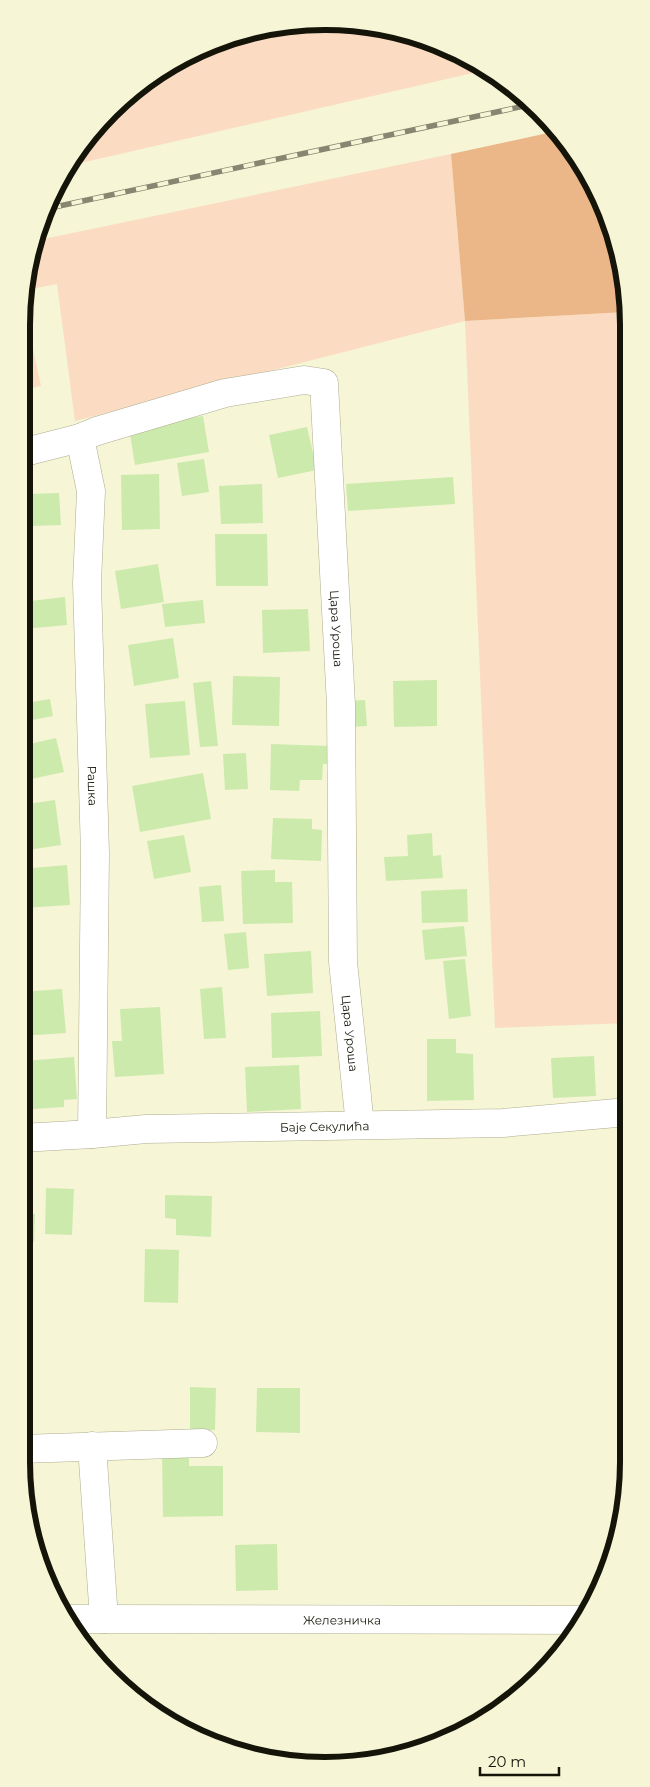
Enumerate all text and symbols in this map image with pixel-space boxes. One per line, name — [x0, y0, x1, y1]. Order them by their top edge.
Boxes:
street label: Цара Уроша — [327, 590, 346, 667]
street label: Рашка — [85, 765, 101, 806]
street label: Цара Уроша — [339, 994, 362, 1072]
street label: Баје Секулића — [280, 1118, 369, 1134]
street label: Железничка — [303, 1612, 381, 1627]
scale bar — [480, 1744, 559, 1776]
text: 20 m — [488, 1752, 526, 1771]

